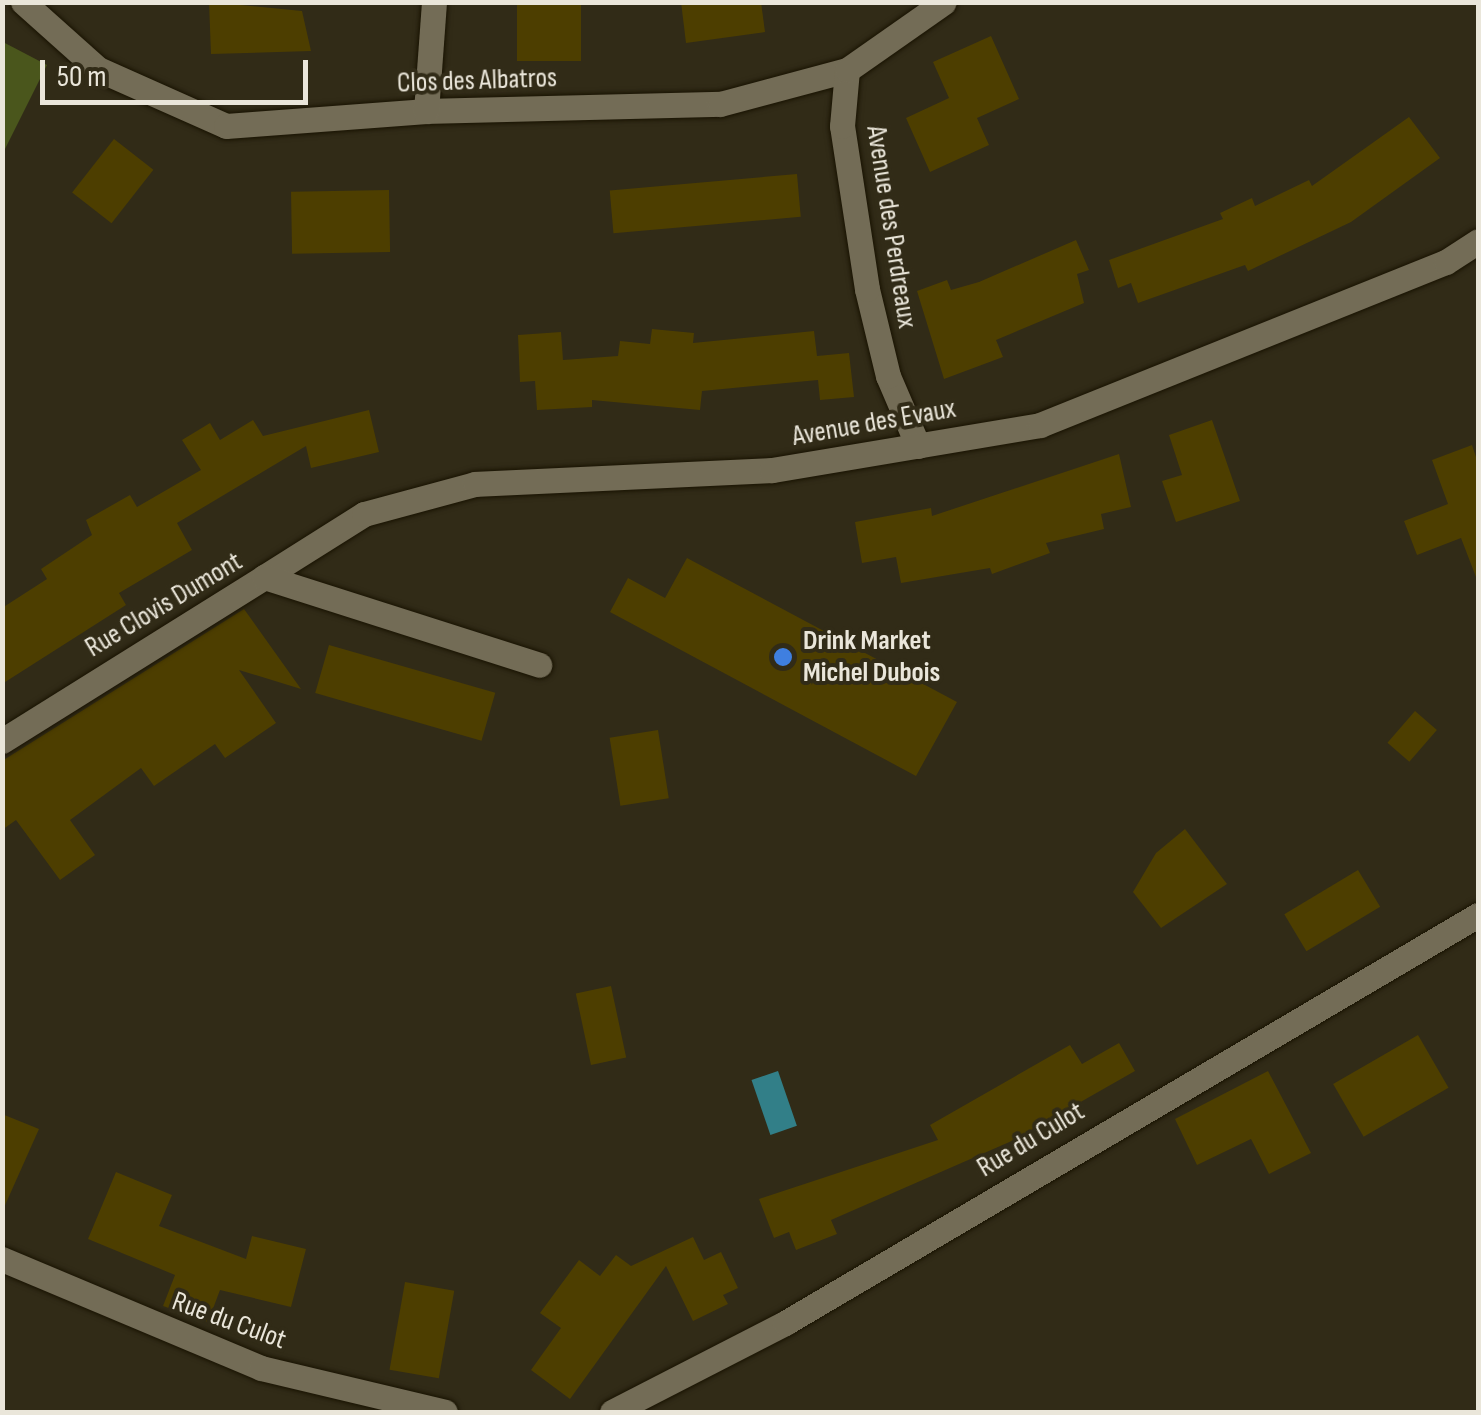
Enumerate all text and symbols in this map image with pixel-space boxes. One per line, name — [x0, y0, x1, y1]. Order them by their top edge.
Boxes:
scale bar — [45, 40, 312, 102]
text: 50 m — [57, 59, 106, 95]
street label: Clos des Albatros — [396, 61, 558, 101]
street label: Avenue des Perdreaux — [858, 123, 924, 331]
street label: Avenue des Evaux — [790, 392, 958, 454]
street label: Rue Clovis Dumont — [80, 545, 248, 665]
place label: Drink Market Michel Dubois — [803, 624, 940, 690]
marker: Drink Market Michel Dubois — [772, 646, 794, 668]
street label: Rue du Culot — [971, 1095, 1091, 1185]
street label: Rue du Culot — [167, 1285, 291, 1357]

